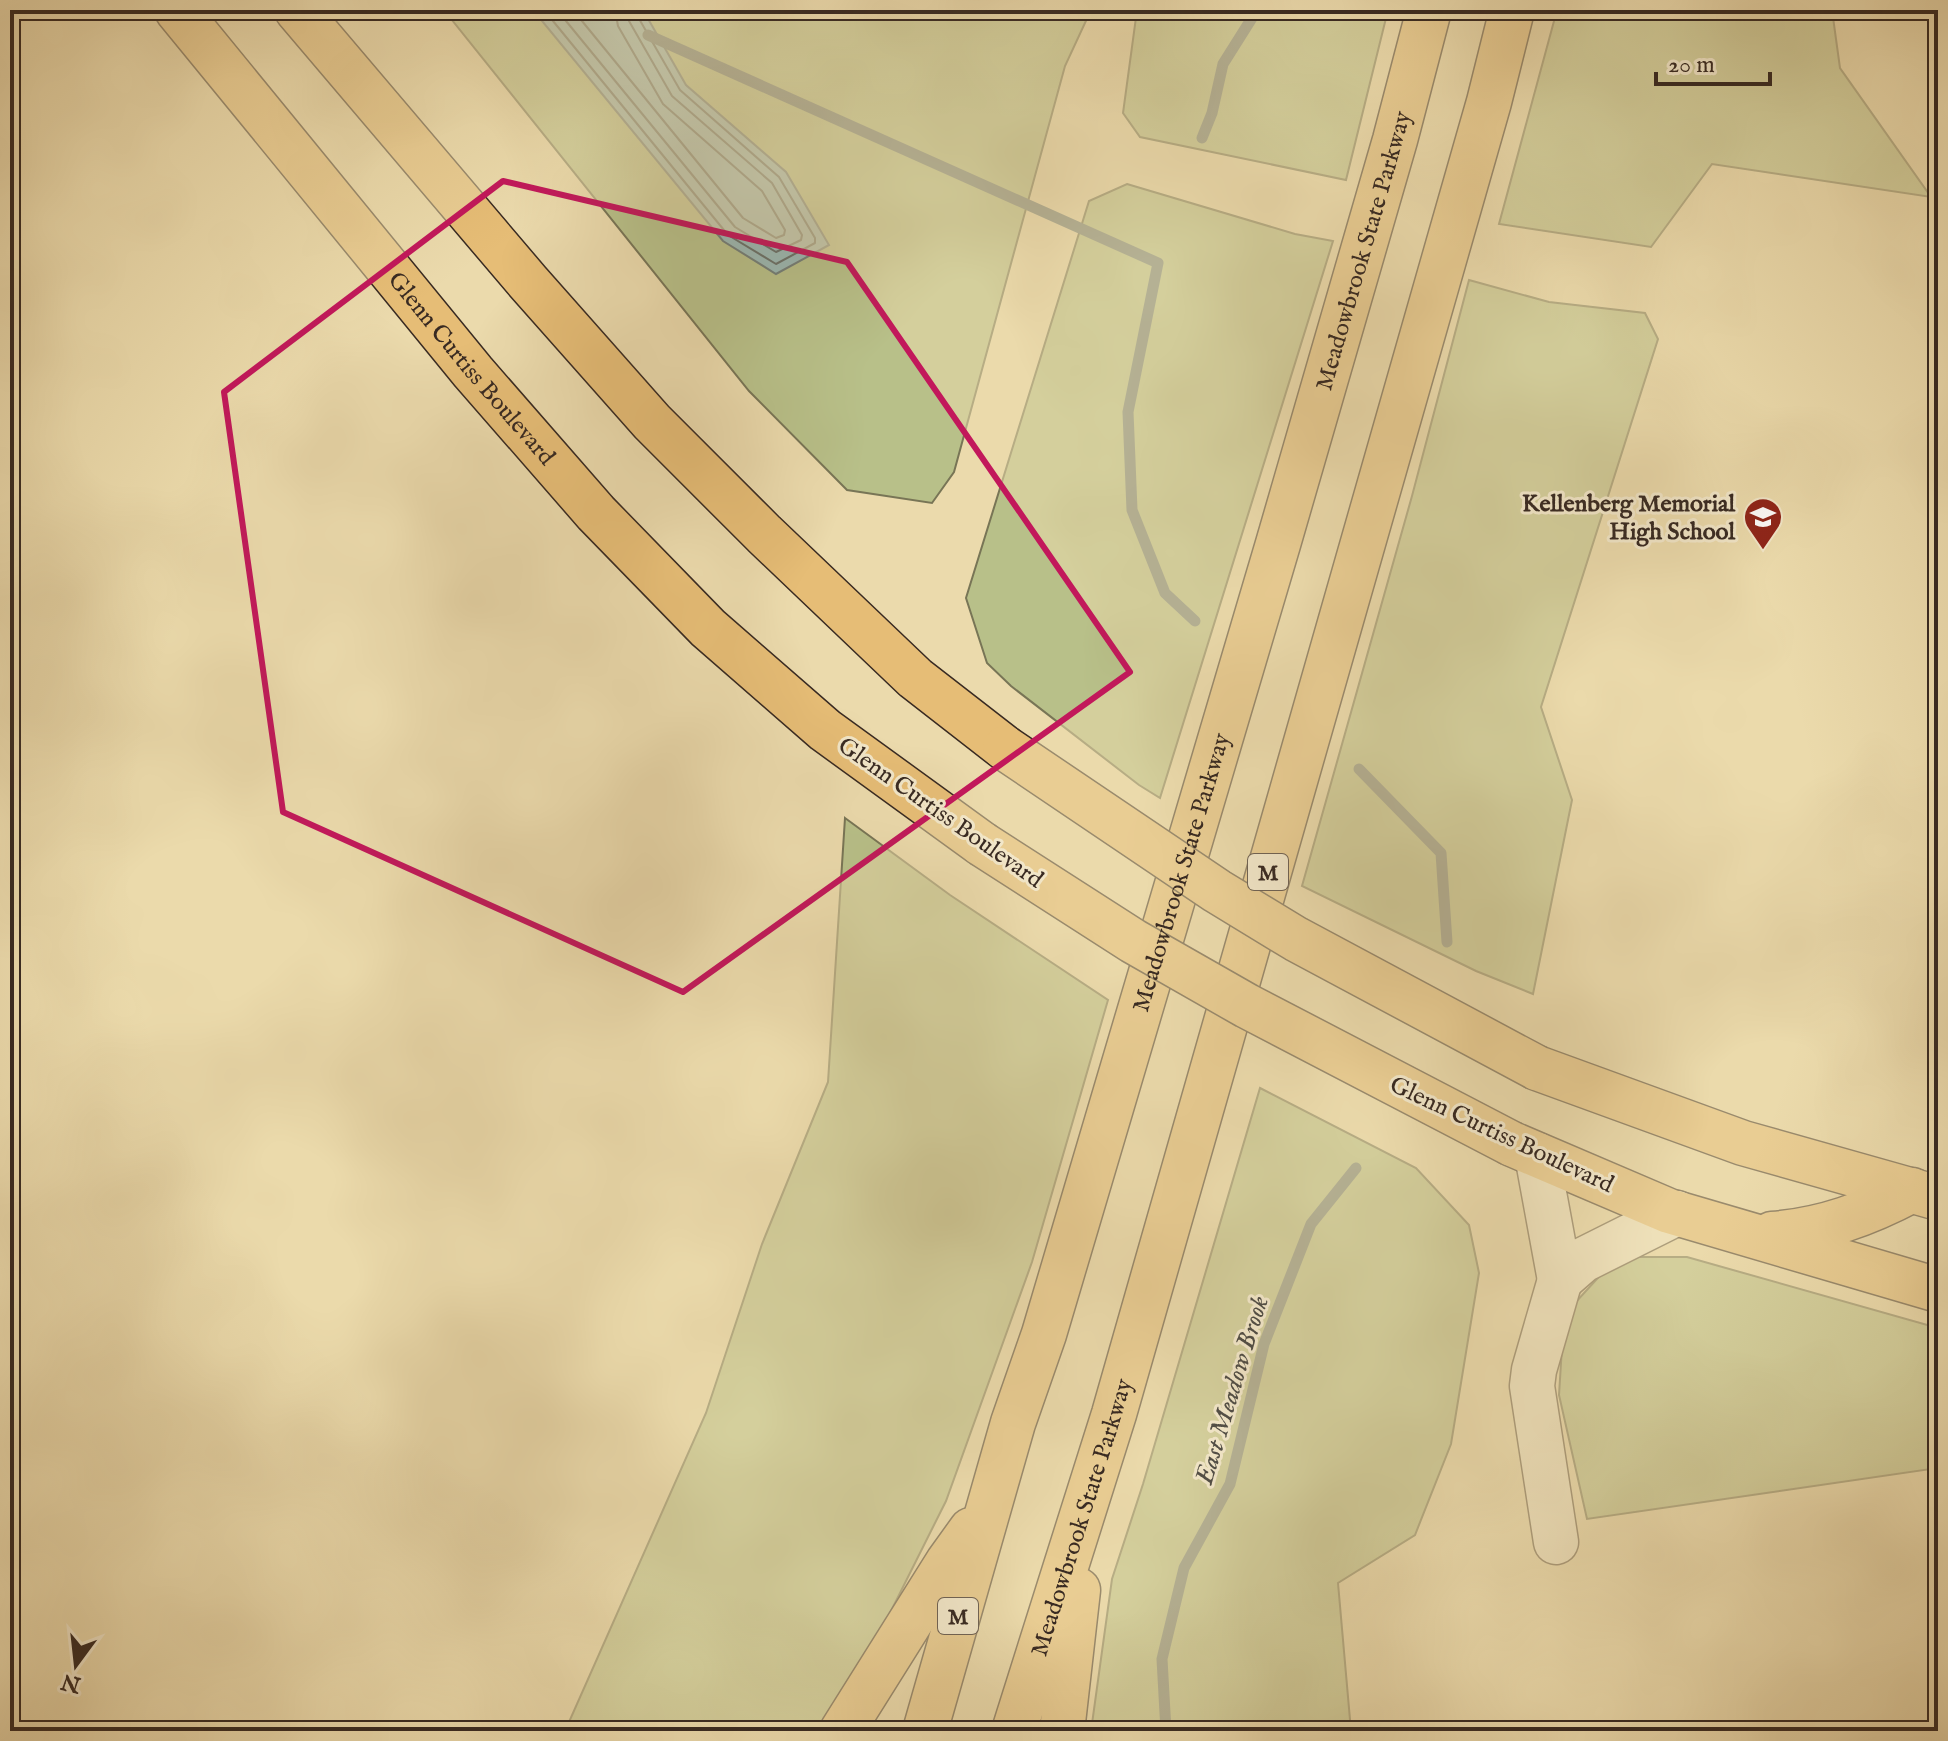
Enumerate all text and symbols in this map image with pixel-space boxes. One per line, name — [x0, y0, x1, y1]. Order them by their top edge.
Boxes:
scale bar — [1656, 36, 1770, 86]
text: 20 m — [1668, 50, 1715, 81]
street label: Meadowbrook State Parkway — [1309, 108, 1419, 394]
street label: Glenn Curtiss Boulevard — [380, 266, 561, 472]
place label: Kellenberg Memorial High School — [1522, 489, 1735, 548]
school or university icon: Kellenberg Memorial High School — [1742, 496, 1784, 551]
street label: Meadowbrook State Parkway — [1126, 730, 1238, 1016]
street label: Glenn Curtiss Boulevard — [831, 731, 1049, 896]
road number: M — [1248, 854, 1288, 890]
street label: Glenn Curtiss Boulevard — [1384, 1070, 1619, 1201]
water label: East Meadow Brook — [1188, 1292, 1277, 1490]
street label: Meadowbrook State Parkway — [1025, 1375, 1140, 1660]
road number: M — [938, 1598, 978, 1634]
north arrow — [36, 1625, 116, 1705]
text: N — [59, 1666, 85, 1699]

